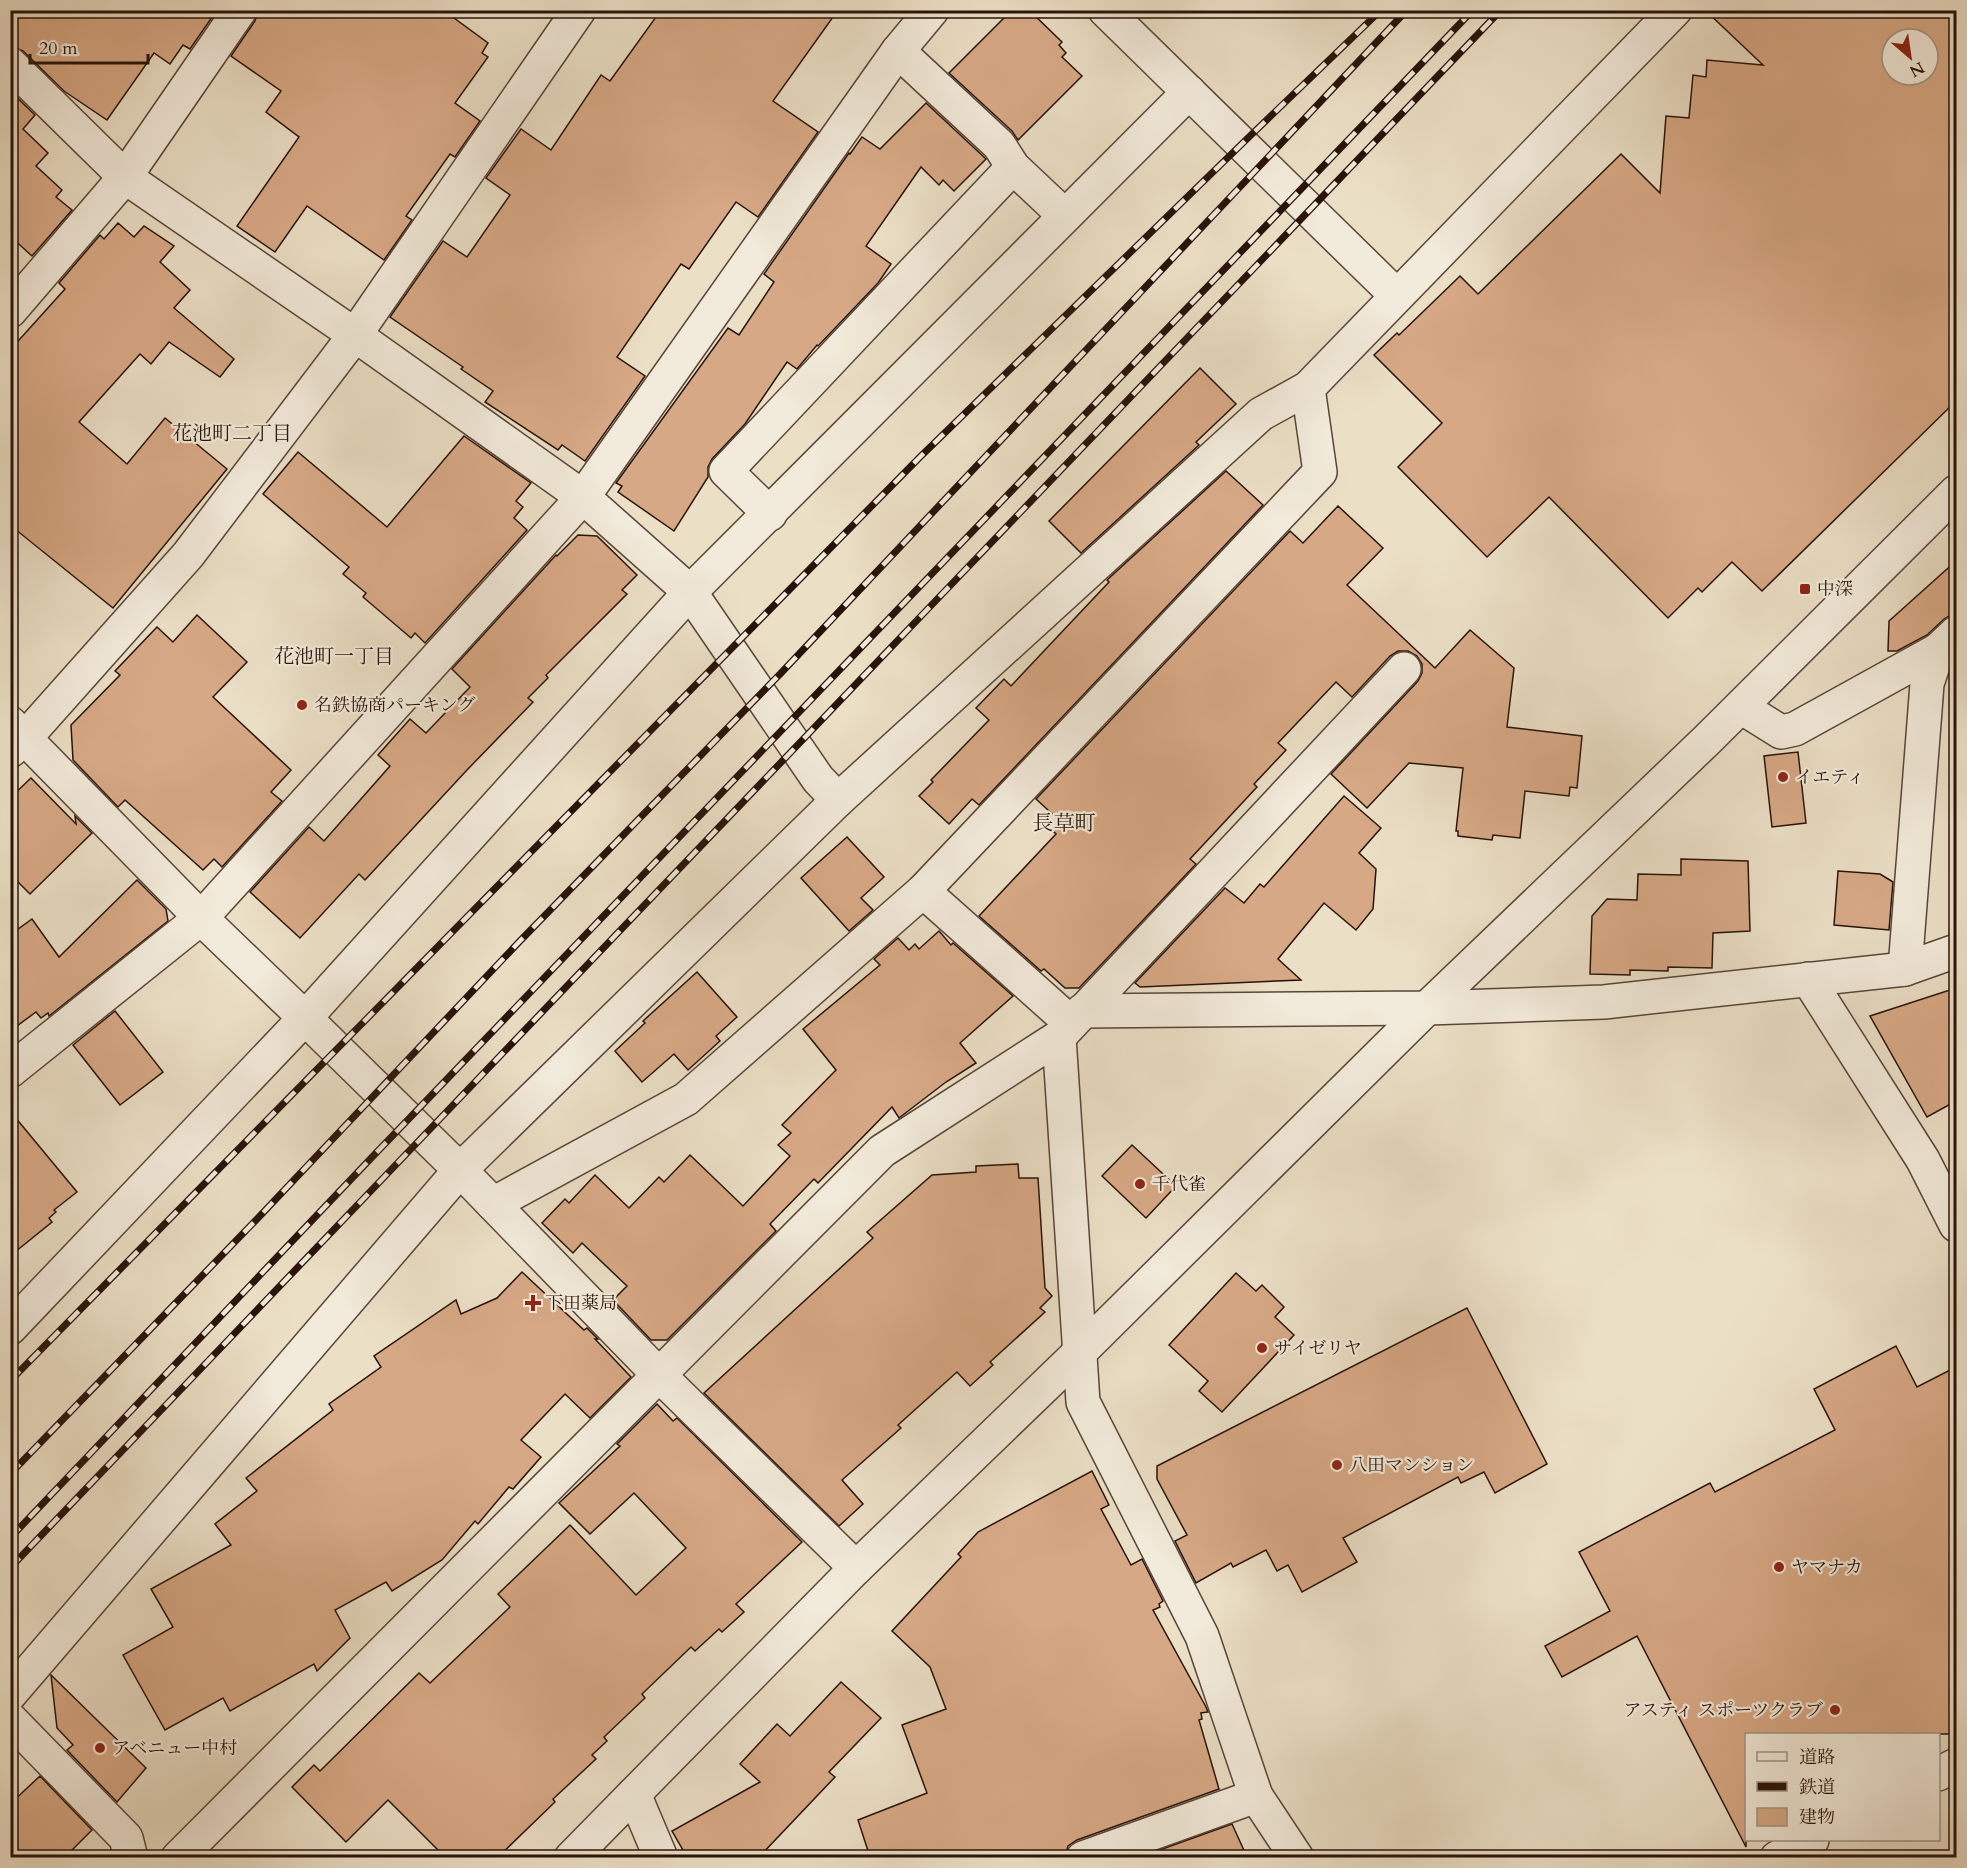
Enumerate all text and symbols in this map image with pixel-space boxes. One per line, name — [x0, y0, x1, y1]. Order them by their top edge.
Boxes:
scale bar — [30, 27, 148, 65]
north arrow — [1880, 27, 1940, 87]
text: 20 m — [39, 36, 78, 61]
text: N — [1905, 56, 1928, 82]
district label: 花池町二丁目 — [172, 420, 292, 447]
place label: 中深 — [1817, 577, 1853, 602]
marker: 中深 — [1798, 582, 1812, 596]
district label: 花池町一丁目 — [274, 643, 394, 670]
place label: 名鉄協商パーキング — [314, 693, 475, 718]
marker: 名鉄協商パーキング — [295, 698, 309, 712]
place label: イエティ — [1795, 765, 1865, 790]
marker: イエティ — [1776, 770, 1790, 784]
district label: 長草町 — [1033, 809, 1096, 838]
place label: 千代雀 — [1152, 1172, 1206, 1197]
marker: 千代雀 — [1133, 1177, 1147, 1191]
place label: 下田薬局 — [545, 1291, 617, 1316]
marker: 下田薬局 — [526, 1296, 540, 1310]
place label: サイゼリヤ — [1274, 1336, 1362, 1361]
marker: サイゼリヤ — [1255, 1341, 1269, 1355]
place label: 八田マンション — [1349, 1453, 1474, 1478]
marker: 八田マンション — [1330, 1458, 1344, 1472]
place label: ヤマナカ — [1791, 1555, 1863, 1580]
marker: ヤマナカ — [1772, 1560, 1786, 1574]
place label: アスティ スポーツクラブ — [1624, 1698, 1823, 1723]
marker: アスティ スポーツクラブ — [1828, 1703, 1842, 1717]
legend — [1745, 1733, 1940, 1841]
place label: アベニュー中村 — [112, 1736, 237, 1761]
marker: アベニュー中村 — [93, 1741, 107, 1755]
text: 道路 — [1799, 1745, 1835, 1770]
text: 鉄道 — [1799, 1775, 1835, 1800]
text: 建物 — [1799, 1805, 1835, 1830]

